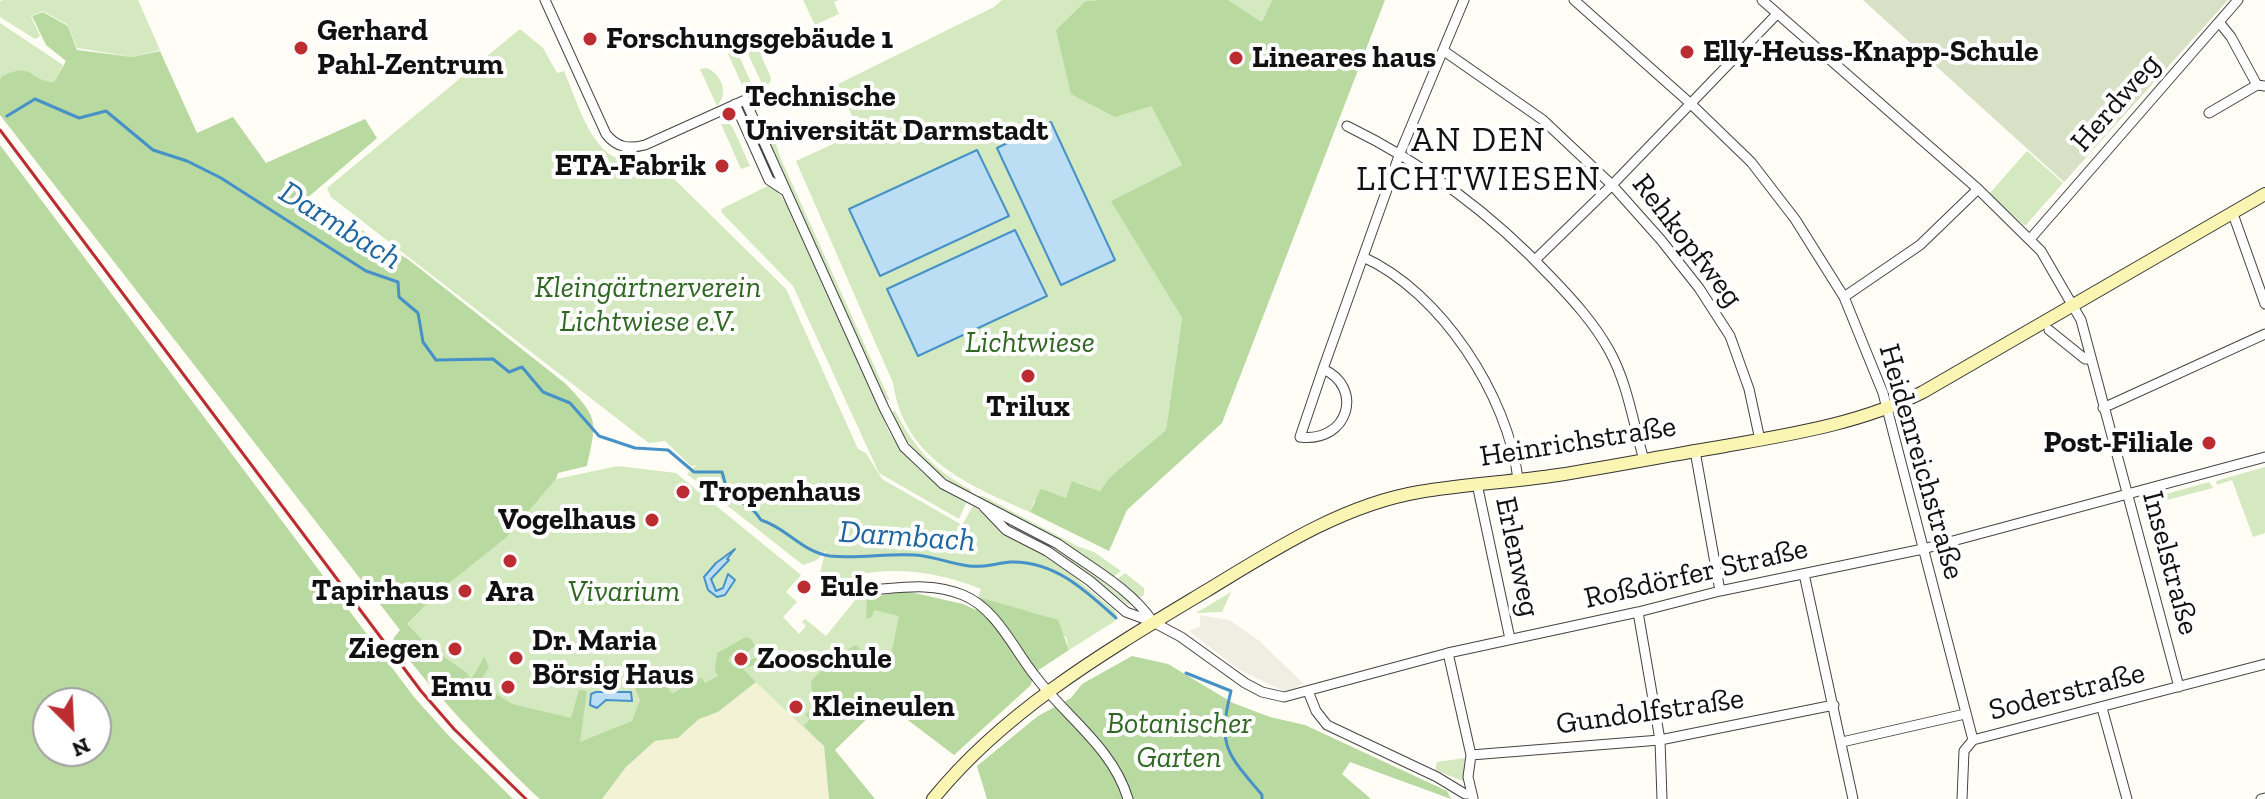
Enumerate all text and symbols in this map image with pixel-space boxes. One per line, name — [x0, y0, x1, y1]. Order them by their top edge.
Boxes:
place label: Gerhard Pahl-Zentrum — [317, 13, 503, 84]
place label: Forschungsgebäude 1 — [606, 21, 893, 57]
marker: Forschungsgebäude 1 — [581, 30, 599, 48]
place label: Elly-Heuss-Knapp-Schule — [1703, 34, 2039, 70]
marker: Gerhard Pahl-Zentrum — [292, 39, 310, 57]
place label: Lineares haus — [1252, 40, 1436, 76]
marker: Elly-Heuss-Knapp-Schule — [1678, 43, 1696, 61]
street label: Herdweg — [2064, 47, 2168, 159]
marker: Lineares haus — [1227, 49, 1245, 67]
place label: Technische Universität Darmstadt — [745, 79, 1048, 150]
marker: Technische Universität Darmstadt — [720, 105, 738, 123]
district label: AN DEN LICHTWIESEN — [1356, 121, 1602, 200]
place label: ETA-Fabrik — [555, 148, 706, 184]
marker: ETA-Fabrik — [713, 157, 731, 175]
street label: Rehkopfweg — [1624, 167, 1750, 315]
water label: Darmbach — [272, 173, 408, 279]
park label: Kleingärtnerverein Lichtwiese e.V. — [535, 270, 761, 340]
park label: Lichtwiese — [965, 325, 1095, 361]
street label: Heidenreichstraße — [1870, 340, 1972, 584]
marker: Trilux — [1019, 367, 1037, 385]
place label: Trilux — [986, 389, 1070, 425]
street label: Heinrichstraße — [1477, 409, 1679, 475]
place label: Post-Filiale — [2043, 425, 2193, 461]
marker: Post-Filiale — [2200, 434, 2218, 452]
place label: Tropenhaus — [699, 474, 861, 510]
marker: Tropenhaus — [674, 483, 692, 501]
street label: Inselstraße — [2134, 487, 2206, 639]
street label: Erlenweg — [1487, 494, 1547, 620]
place label: Vogelhaus — [498, 502, 636, 538]
marker: Vogelhaus — [643, 511, 661, 529]
water label: Darmbach — [837, 513, 977, 561]
street label: Roßdörfer Straße — [1581, 531, 1811, 617]
marker: Ara — [501, 552, 519, 570]
place label: Eule — [820, 569, 878, 605]
place label: Tapirhaus — [312, 573, 449, 609]
place label: Ara — [485, 574, 535, 610]
park label: Vivarium — [568, 574, 680, 610]
marker: Eule — [795, 578, 813, 596]
marker: Tapirhaus — [456, 582, 474, 600]
place label: Dr. Maria Börsig Haus — [532, 623, 694, 694]
place label: Ziegen — [349, 631, 439, 667]
marker: Ziegen — [446, 640, 464, 658]
place label: Zooschule — [757, 641, 892, 677]
marker: Dr. Maria Börsig Haus — [507, 649, 525, 667]
marker: Zooschule — [732, 650, 750, 668]
street label: Soderstraße — [1985, 655, 2149, 729]
place label: Emu — [430, 669, 492, 705]
marker: Emu — [499, 678, 517, 696]
street label: Gundolfstraße — [1554, 681, 1746, 743]
north arrow — [32, 687, 112, 767]
place label: Kleineulen — [812, 689, 955, 725]
marker: Kleineulen — [787, 698, 805, 716]
park label: Botanischer Garten — [1106, 706, 1252, 776]
text: N — [68, 732, 94, 763]

